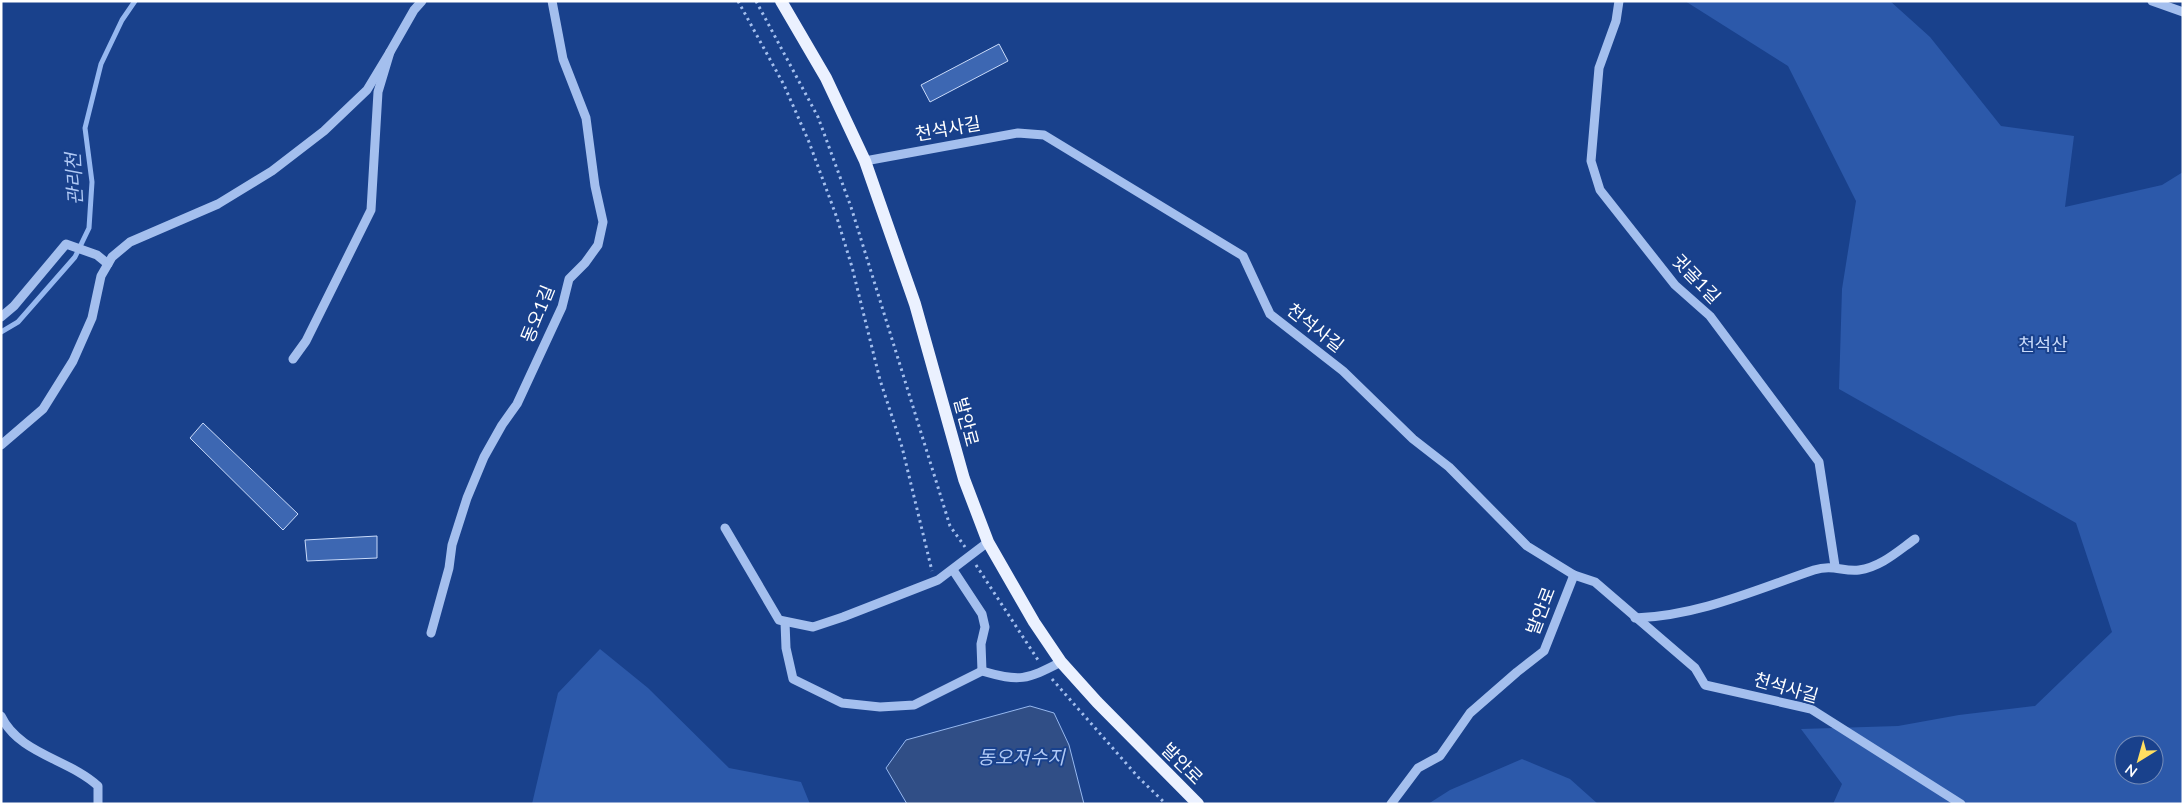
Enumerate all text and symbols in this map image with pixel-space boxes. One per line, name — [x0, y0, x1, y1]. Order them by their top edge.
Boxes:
street label: 천석사길 — [913, 111, 982, 145]
water label: 관리천 — [61, 151, 86, 206]
street label: 귓골1길 — [1668, 249, 1726, 308]
street label: 동오1길 — [516, 282, 559, 346]
street label: 천석사길 — [1283, 298, 1348, 356]
park label: 천석산 — [2018, 333, 2068, 355]
street label: 발안로 — [950, 395, 984, 449]
street label: 발안로 — [1521, 584, 1559, 638]
street label: 천석사길 — [1751, 667, 1821, 707]
north arrow — [2114, 735, 2164, 785]
street label: 발안로 — [1157, 738, 1208, 789]
water label: 동오저수지 — [977, 745, 1066, 768]
text: N — [2121, 761, 2140, 781]

